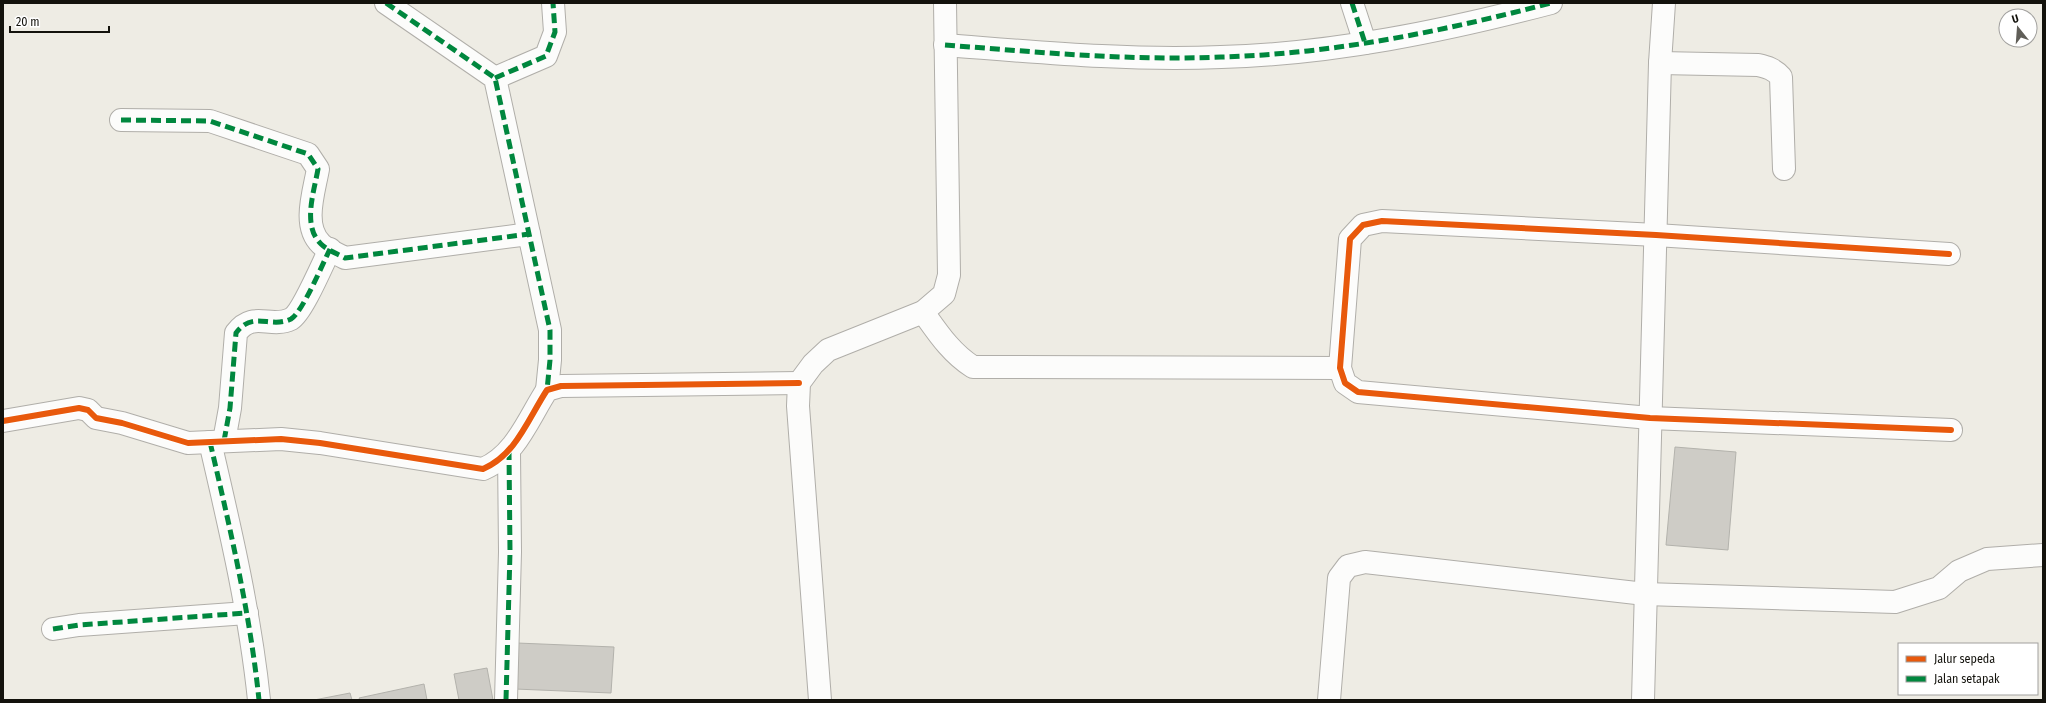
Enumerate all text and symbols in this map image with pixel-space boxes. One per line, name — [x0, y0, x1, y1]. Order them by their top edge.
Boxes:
scale bar — [10, 8, 109, 34]
north arrow — [1998, 8, 2038, 48]
text: U — [2010, 12, 2020, 26]
text: 20 m — [16, 15, 40, 29]
legend — [1898, 643, 2038, 695]
text: Jalur sepeda — [1934, 652, 1995, 666]
text: Jalan setapak — [1934, 672, 2000, 686]

